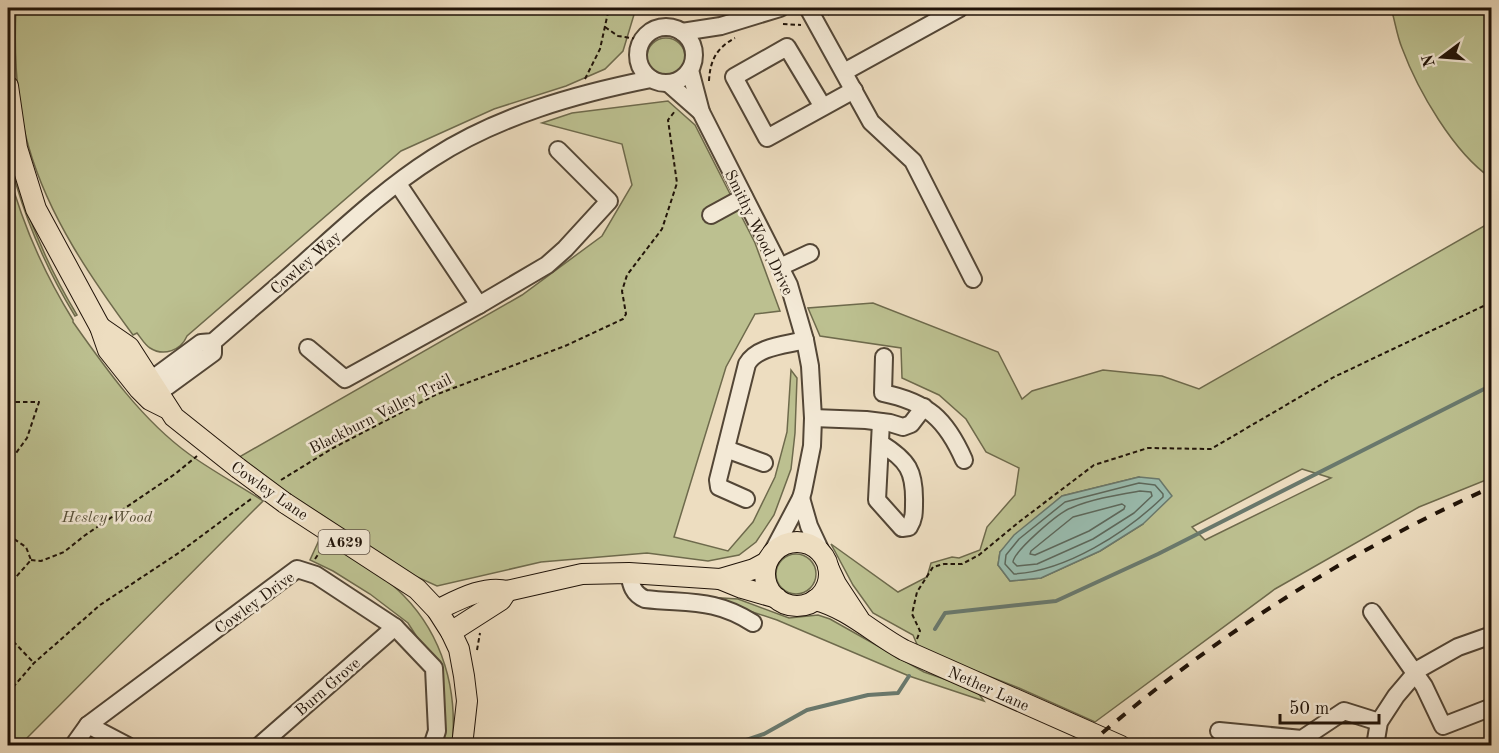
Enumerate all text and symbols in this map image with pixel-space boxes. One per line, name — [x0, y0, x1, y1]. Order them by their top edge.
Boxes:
north arrow — [1412, 27, 1472, 87]
text: N — [1420, 52, 1439, 69]
street label: Smithy Wood Drive — [721, 168, 795, 298]
street label: Cowley Way — [268, 228, 345, 298]
street label: Blackburn Valley Trail — [307, 372, 455, 458]
street label: Cowley Lane — [227, 459, 310, 524]
park label: Hesley Wood — [61, 510, 153, 526]
road number: A629 — [318, 530, 370, 554]
street label: Cowley Drive — [212, 570, 298, 638]
street label: Burn Grove — [293, 655, 364, 720]
street label: Nether Lane — [945, 665, 1031, 715]
scale bar — [1280, 687, 1379, 725]
text: 50 m — [1289, 700, 1329, 718]

